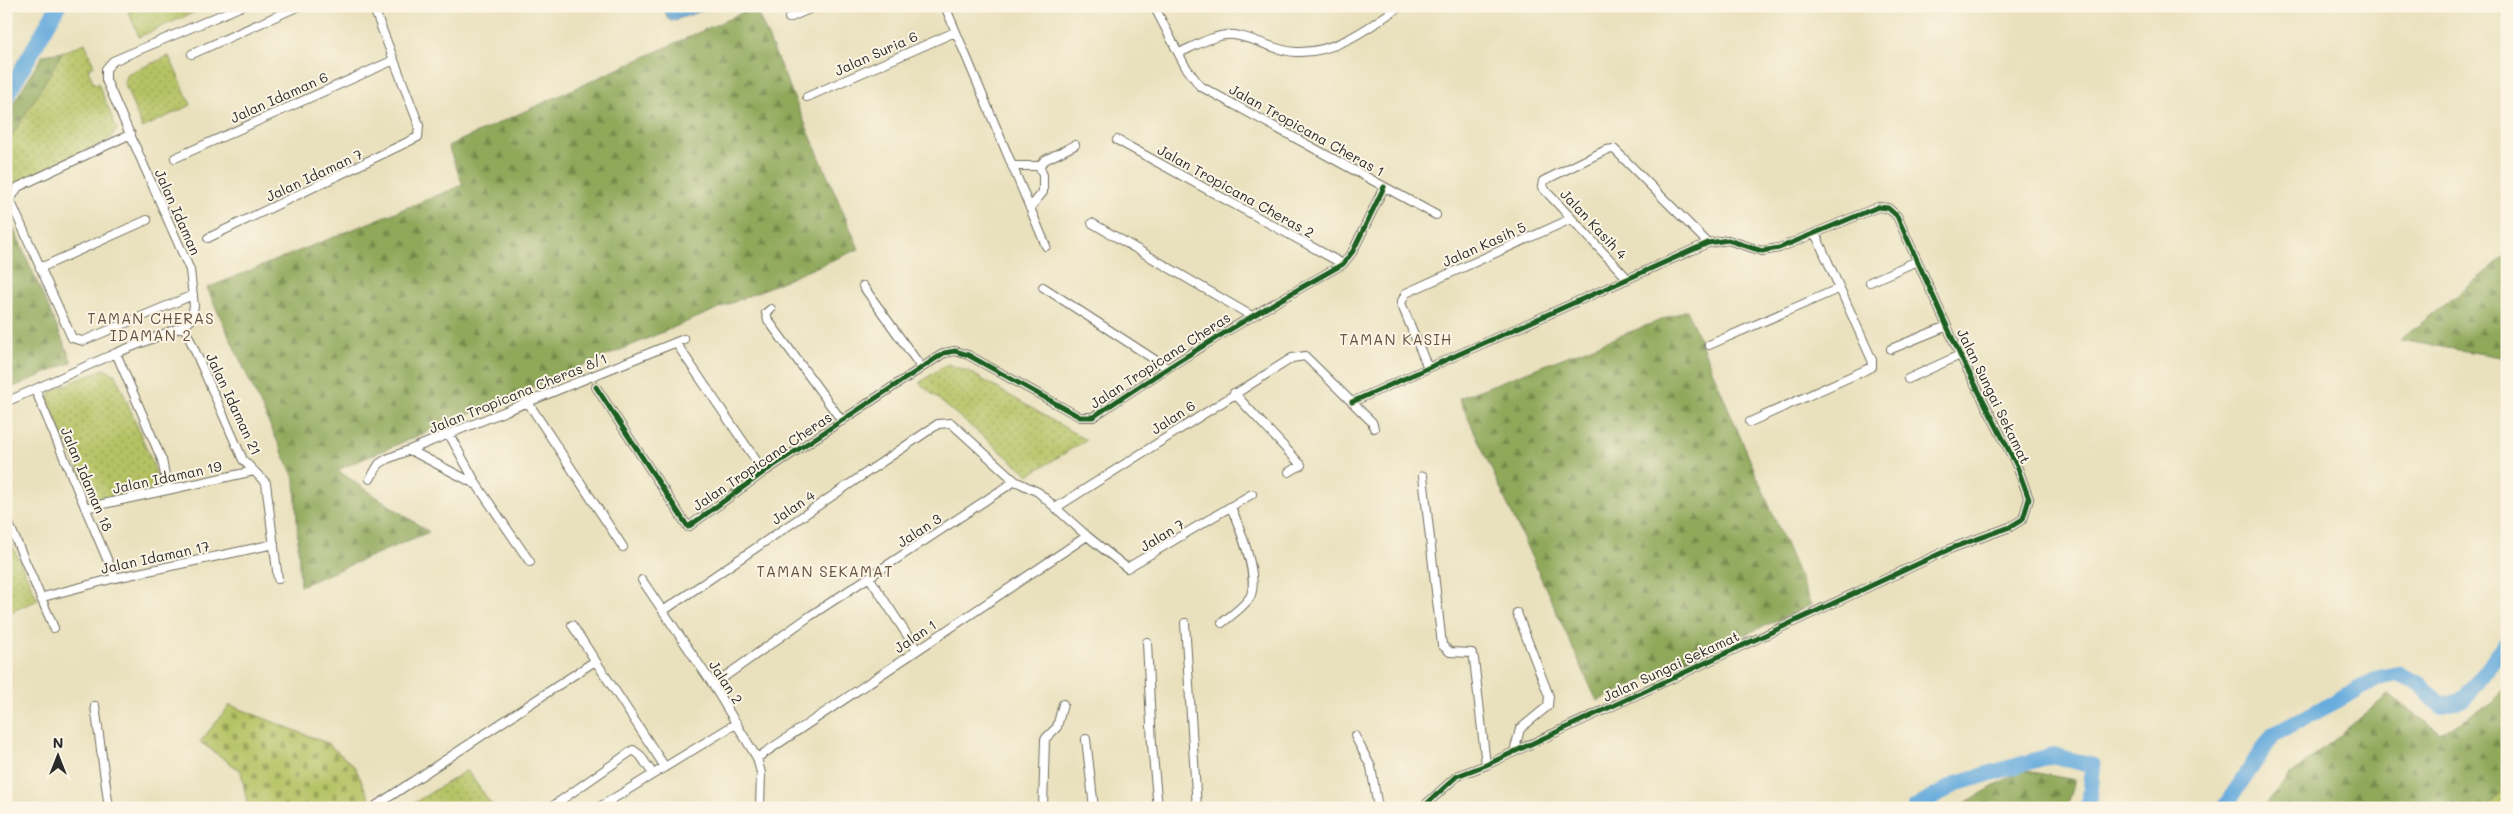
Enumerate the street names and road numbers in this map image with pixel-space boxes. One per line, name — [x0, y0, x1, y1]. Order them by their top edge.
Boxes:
street label: Jalan Suria 6 — [831, 26, 921, 80]
street label: Jalan Idaman 6 — [227, 67, 331, 127]
street label: Jalan Tropicana Cheras 1 — [1226, 79, 1388, 181]
street label: Jalan Tropicana Cheras 2 — [1154, 140, 1318, 242]
street label: Jalan Idaman 7 — [263, 144, 366, 206]
street label: Jalan Idaman — [151, 166, 205, 258]
street label: Jalan Kasih 4 — [1556, 185, 1632, 264]
street label: Jalan Kasih 5 — [1439, 217, 1529, 271]
street label: Jalan Tropicana Cheras — [1086, 307, 1234, 413]
street label: Jalan Sungai Sekamat — [1953, 325, 2035, 467]
street label: Jalan Tropicana Cheras 8/1 — [426, 349, 610, 437]
street label: Jalan Idaman 21 — [202, 350, 266, 458]
street label: Jalan 6 — [1147, 396, 1199, 438]
street label: Jalan Tropicana Cheras — [689, 407, 835, 515]
street label: Jalan Idaman 18 — [56, 424, 118, 534]
street label: Jalan Idaman 19 — [111, 456, 223, 498]
street label: Jalan 4 — [767, 485, 819, 529]
street label: Jalan 3 — [893, 509, 945, 551]
street label: Jalan 7 — [1136, 514, 1188, 556]
street label: Jalan Idaman 17 — [99, 536, 211, 578]
street label: Jalan 1 — [890, 615, 940, 657]
street label: Jalan Sungai Sekamat — [1600, 626, 1742, 706]
street label: Jalan 2 — [705, 656, 747, 708]

